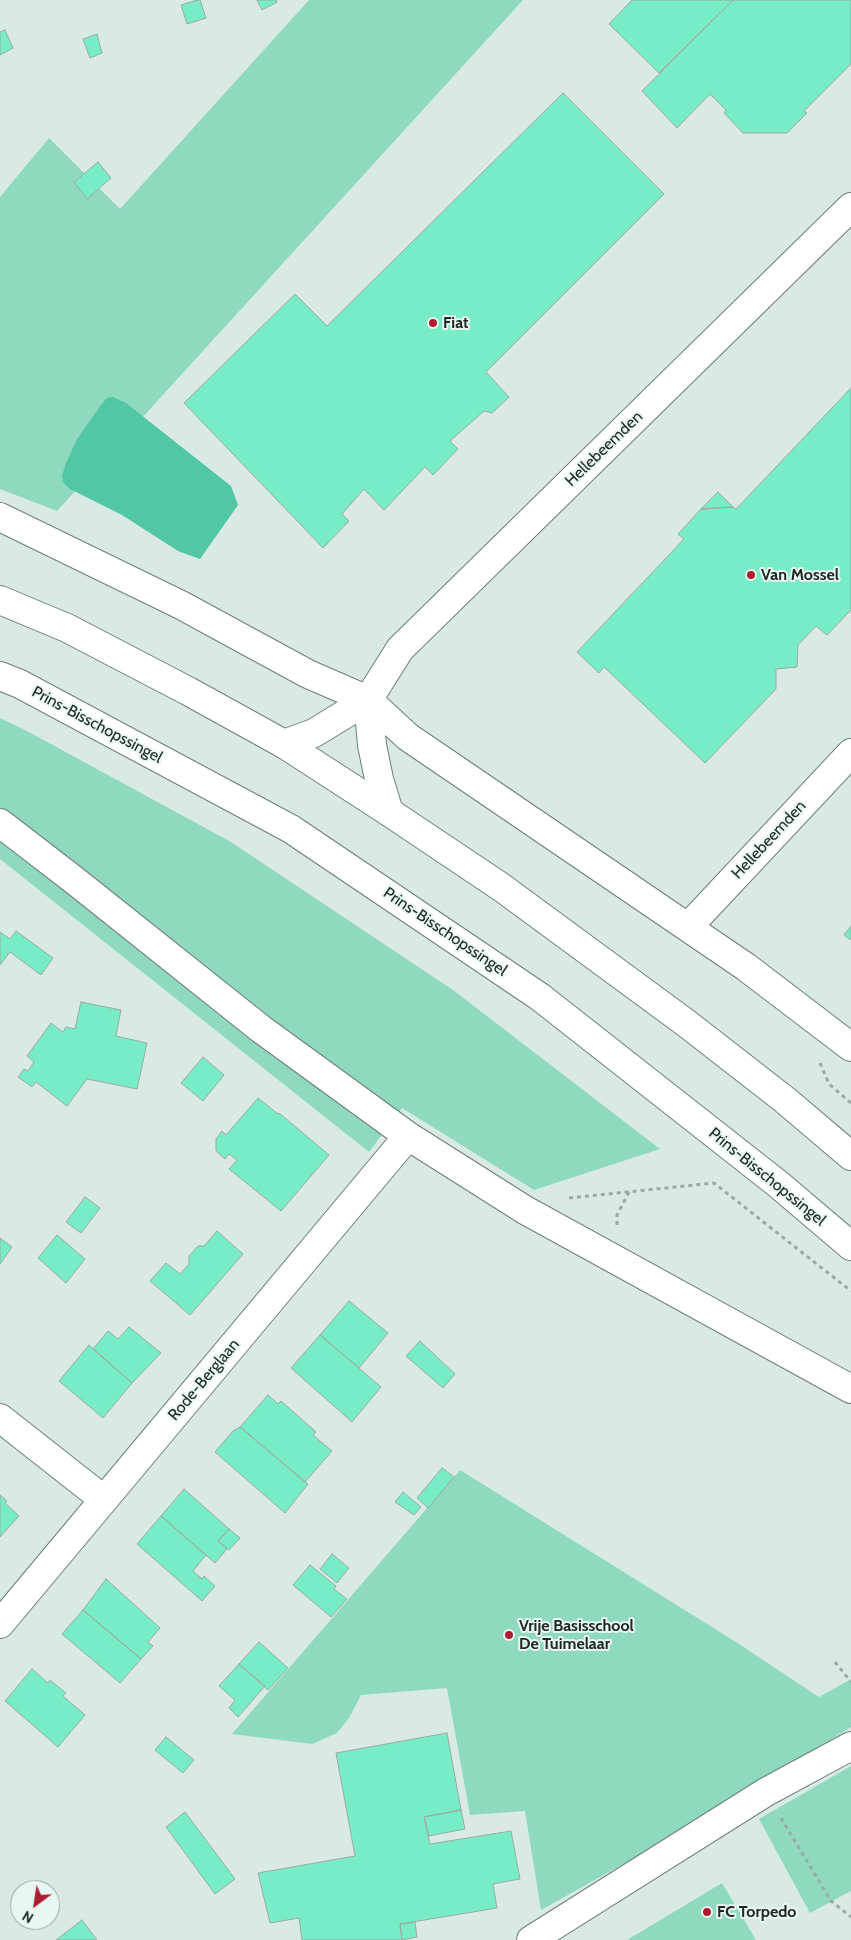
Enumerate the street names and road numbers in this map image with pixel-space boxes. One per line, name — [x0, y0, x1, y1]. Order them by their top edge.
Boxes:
street label: Hellebeemden — [561, 407, 647, 491]
street label: Prins-Bisschopssingel — [28, 682, 166, 768]
street label: Hellebeemden — [728, 797, 810, 883]
street label: Prins-Bisschopssingel — [379, 883, 511, 981]
street label: Prins-Bisschopssingel — [705, 1124, 829, 1230]
street label: Rode-Berglaan — [164, 1335, 244, 1425]

